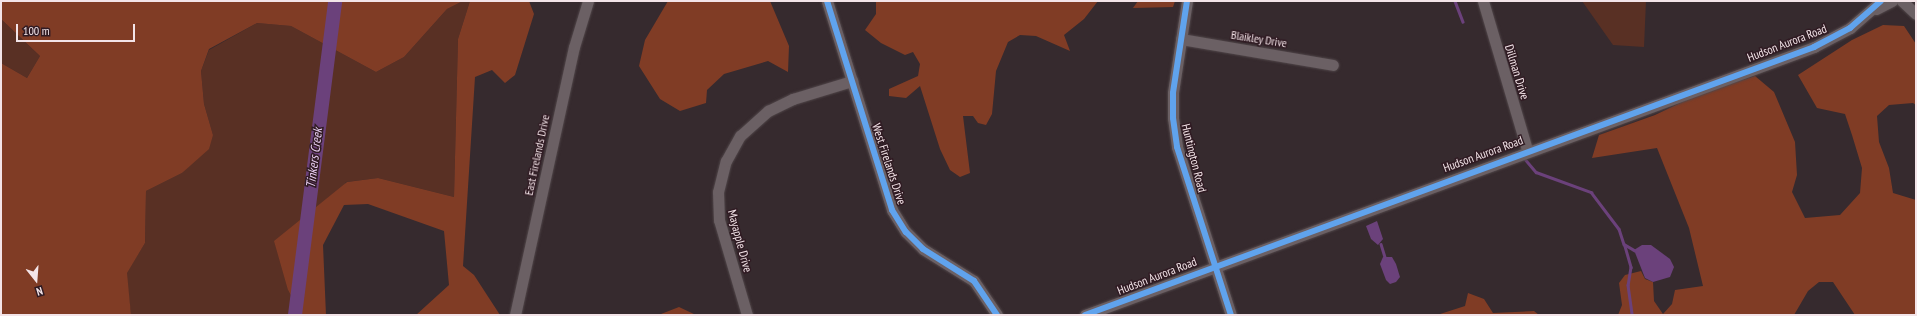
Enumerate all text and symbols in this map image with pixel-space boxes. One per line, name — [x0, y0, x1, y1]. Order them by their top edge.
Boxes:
scale bar — [18, 16, 137, 42]
street label: Hudson Aurora Road — [1745, 21, 1829, 65]
text: 100 m — [23, 23, 50, 38]
street label: Blaikley Drive — [1230, 27, 1288, 51]
street label: Dillman Drive — [1502, 43, 1532, 101]
street label: East Firelands Drive — [521, 113, 553, 197]
street label: West Firelands Drive — [869, 121, 909, 207]
street label: Huntington Road — [1179, 122, 1209, 194]
water label: Tinkers Creek — [304, 127, 326, 189]
street label: Hudson Aurora Road — [1441, 133, 1525, 175]
street label: Mayapple Drive — [725, 208, 755, 274]
street label: Hudson Aurora Road — [1115, 254, 1199, 298]
north arrow — [16, 260, 56, 300]
text: N — [35, 284, 44, 299]

